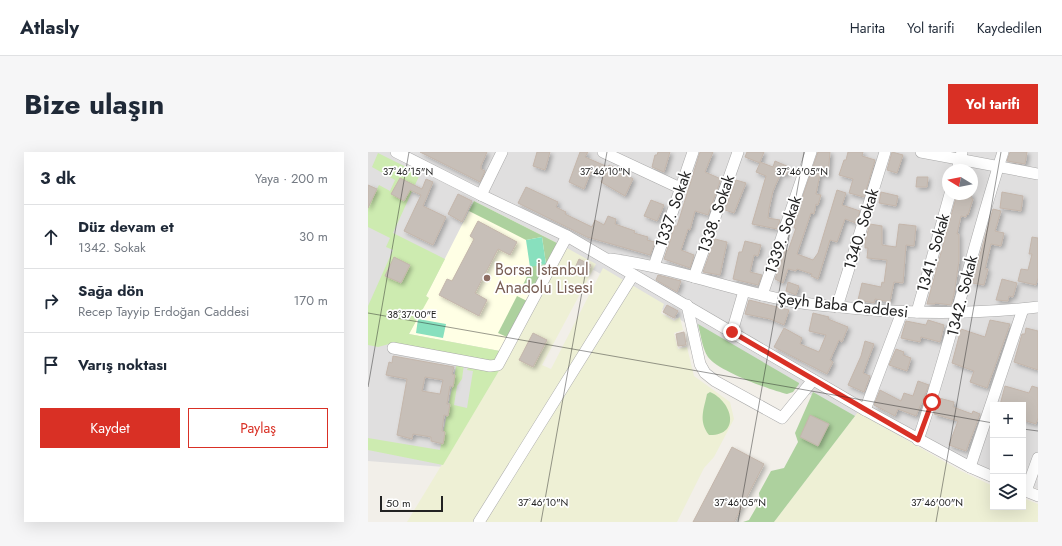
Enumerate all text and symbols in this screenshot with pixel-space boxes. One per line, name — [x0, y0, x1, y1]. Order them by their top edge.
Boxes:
text: Atlasly — [20, 14, 79, 41]
text: Harita — [850, 18, 885, 38]
text: Yol tarifi — [907, 18, 955, 38]
text: Kaydedilen — [977, 18, 1042, 38]
text: Bize ulaşın — [24, 84, 164, 125]
button: Yol tarifi — [948, 84, 1038, 124]
text: 37°46'15"N — [383, 164, 433, 179]
text: 37°46'10"N — [580, 164, 630, 179]
text: 37°46'05"N — [776, 164, 828, 179]
north arrow — [942, 164, 978, 200]
text: 3 dk — [40, 166, 76, 190]
street label: 1337. Sokak — [649, 166, 697, 251]
text: Yaya · 200 m — [255, 169, 328, 188]
street label: 1338. Sokak — [692, 171, 741, 257]
street label: 1340. Sokak — [838, 185, 885, 272]
street label: 1339. Sokak — [759, 192, 807, 277]
street label: 1341. Sokak — [911, 210, 956, 295]
text: Düz devam et — [78, 216, 174, 238]
icon: ahead — [40, 226, 62, 248]
text: 30 m — [299, 227, 328, 246]
text: 1342. Sokak — [78, 238, 146, 257]
street label: 1342. Sokak — [941, 252, 983, 339]
place label: Borsa İstanbul Anadolu Lisesi — [495, 258, 593, 299]
marker: Borsa İstanbul Anadolu Lisesi — [482, 273, 492, 283]
text: Sağa dön — [78, 280, 144, 302]
street label: Şeyh Baba Caddesi — [777, 287, 909, 323]
icon: right — [40, 290, 62, 312]
text: 170 m — [293, 291, 328, 310]
text: Recep Tayyip Erdoğan Caddesi — [78, 302, 249, 321]
text: 38°37'00"E — [387, 307, 437, 322]
route end — [723, 323, 741, 341]
icon: arrive — [40, 354, 62, 376]
text: Varış noktası — [78, 354, 167, 376]
route start — [923, 393, 941, 411]
map controls — [990, 402, 1026, 510]
button: + — [990, 402, 1026, 438]
button: Kaydet — [40, 408, 180, 448]
button: Paylaş — [188, 408, 328, 448]
button: − — [990, 438, 1026, 474]
button: layers — [990, 474, 1026, 510]
scale bar — [380, 494, 443, 513]
text: 50 m — [386, 495, 411, 511]
text: 37°46'10"N — [518, 495, 568, 510]
text: 37°46'05"N — [714, 495, 766, 510]
text: 37°46'00"N — [911, 495, 963, 510]

